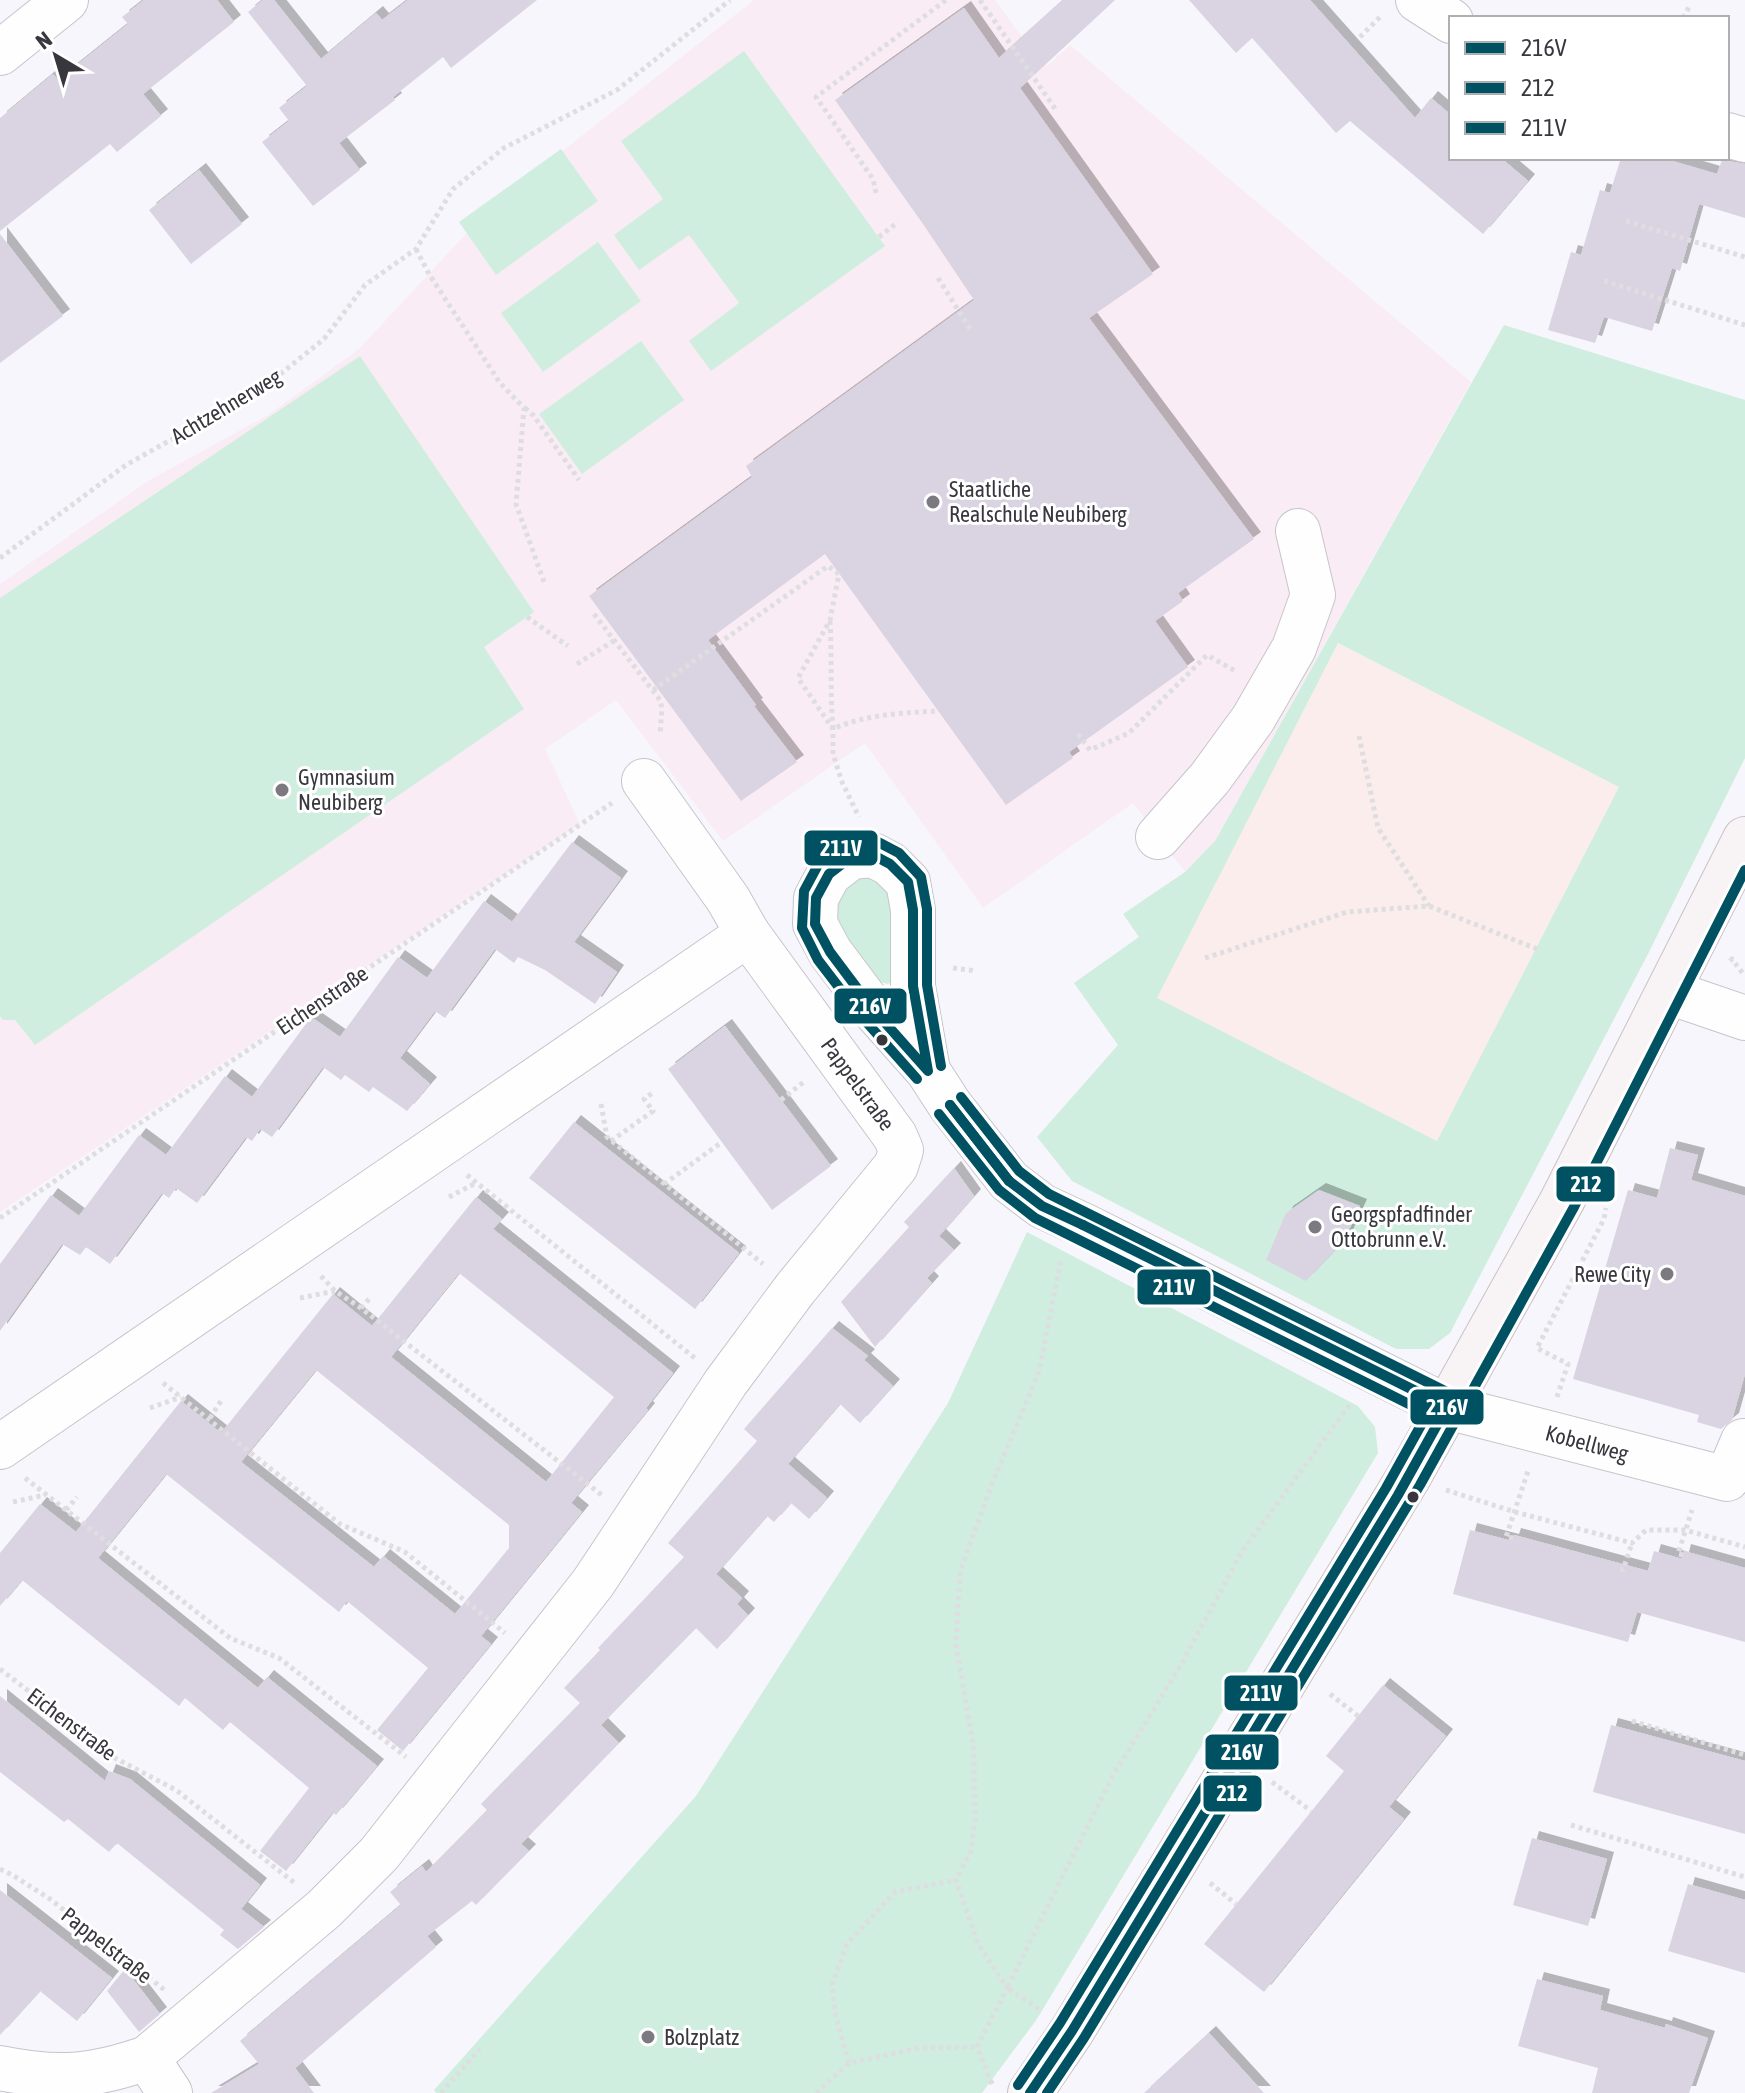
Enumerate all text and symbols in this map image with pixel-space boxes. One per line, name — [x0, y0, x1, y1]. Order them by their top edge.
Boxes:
north arrow — [16, 16, 96, 96]
legend — [1449, 16, 1729, 160]
text: N — [31, 26, 57, 54]
text: 216V — [1521, 34, 1567, 61]
text: 212 — [1521, 74, 1555, 101]
text: 211V — [1521, 114, 1567, 141]
street label: Achtzehnerweg — [166, 363, 286, 449]
place label: Staatliche Realschule Neubiberg — [949, 476, 1127, 527]
marker: Staatliche Realschule Neubiberg — [924, 493, 942, 511]
place label: Gymnasium Neubiberg — [298, 764, 395, 815]
marker: Gymnasium Neubiberg — [273, 781, 291, 799]
line badge: 211V — [803, 829, 879, 867]
text: 211V — [820, 835, 862, 861]
street label: Eichenstraße — [271, 960, 373, 1040]
line badge: 216V — [833, 987, 908, 1025]
text: 216V — [849, 993, 891, 1019]
unlabelled marker — [874, 1032, 890, 1048]
street label: Pappelstraße — [816, 1033, 900, 1135]
line badge: 212 — [1555, 1165, 1616, 1203]
text: 212 — [1570, 1171, 1602, 1197]
place label: Georgspfadfinder Ottobrunn e.V. — [1331, 1201, 1472, 1252]
marker: Georgspfadfinder Ottobrunn e.V. — [1306, 1218, 1324, 1236]
place label: Rewe City — [1574, 1261, 1651, 1287]
marker: Rewe City — [1658, 1265, 1676, 1283]
line badge: 211V — [1136, 1268, 1212, 1306]
text: 211V — [1153, 1274, 1195, 1300]
line badge: 216V — [1409, 1388, 1485, 1426]
text: 216V — [1426, 1394, 1468, 1420]
street label: Kobellweg — [1543, 1419, 1632, 1467]
unlabelled marker — [1405, 1489, 1421, 1505]
line badge: 211V — [1223, 1674, 1299, 1712]
text: 211V — [1240, 1680, 1282, 1706]
street label: Eichenstraße — [22, 1682, 122, 1766]
line badge: 216V — [1204, 1733, 1280, 1771]
text: 216V — [1221, 1739, 1263, 1765]
line badge: 212 — [1202, 1774, 1263, 1813]
text: 212 — [1216, 1780, 1248, 1806]
street label: Pappelstraße — [56, 1902, 158, 1988]
place label: Bolzplatz — [664, 2024, 739, 2050]
marker: Bolzplatz — [639, 2028, 657, 2046]

